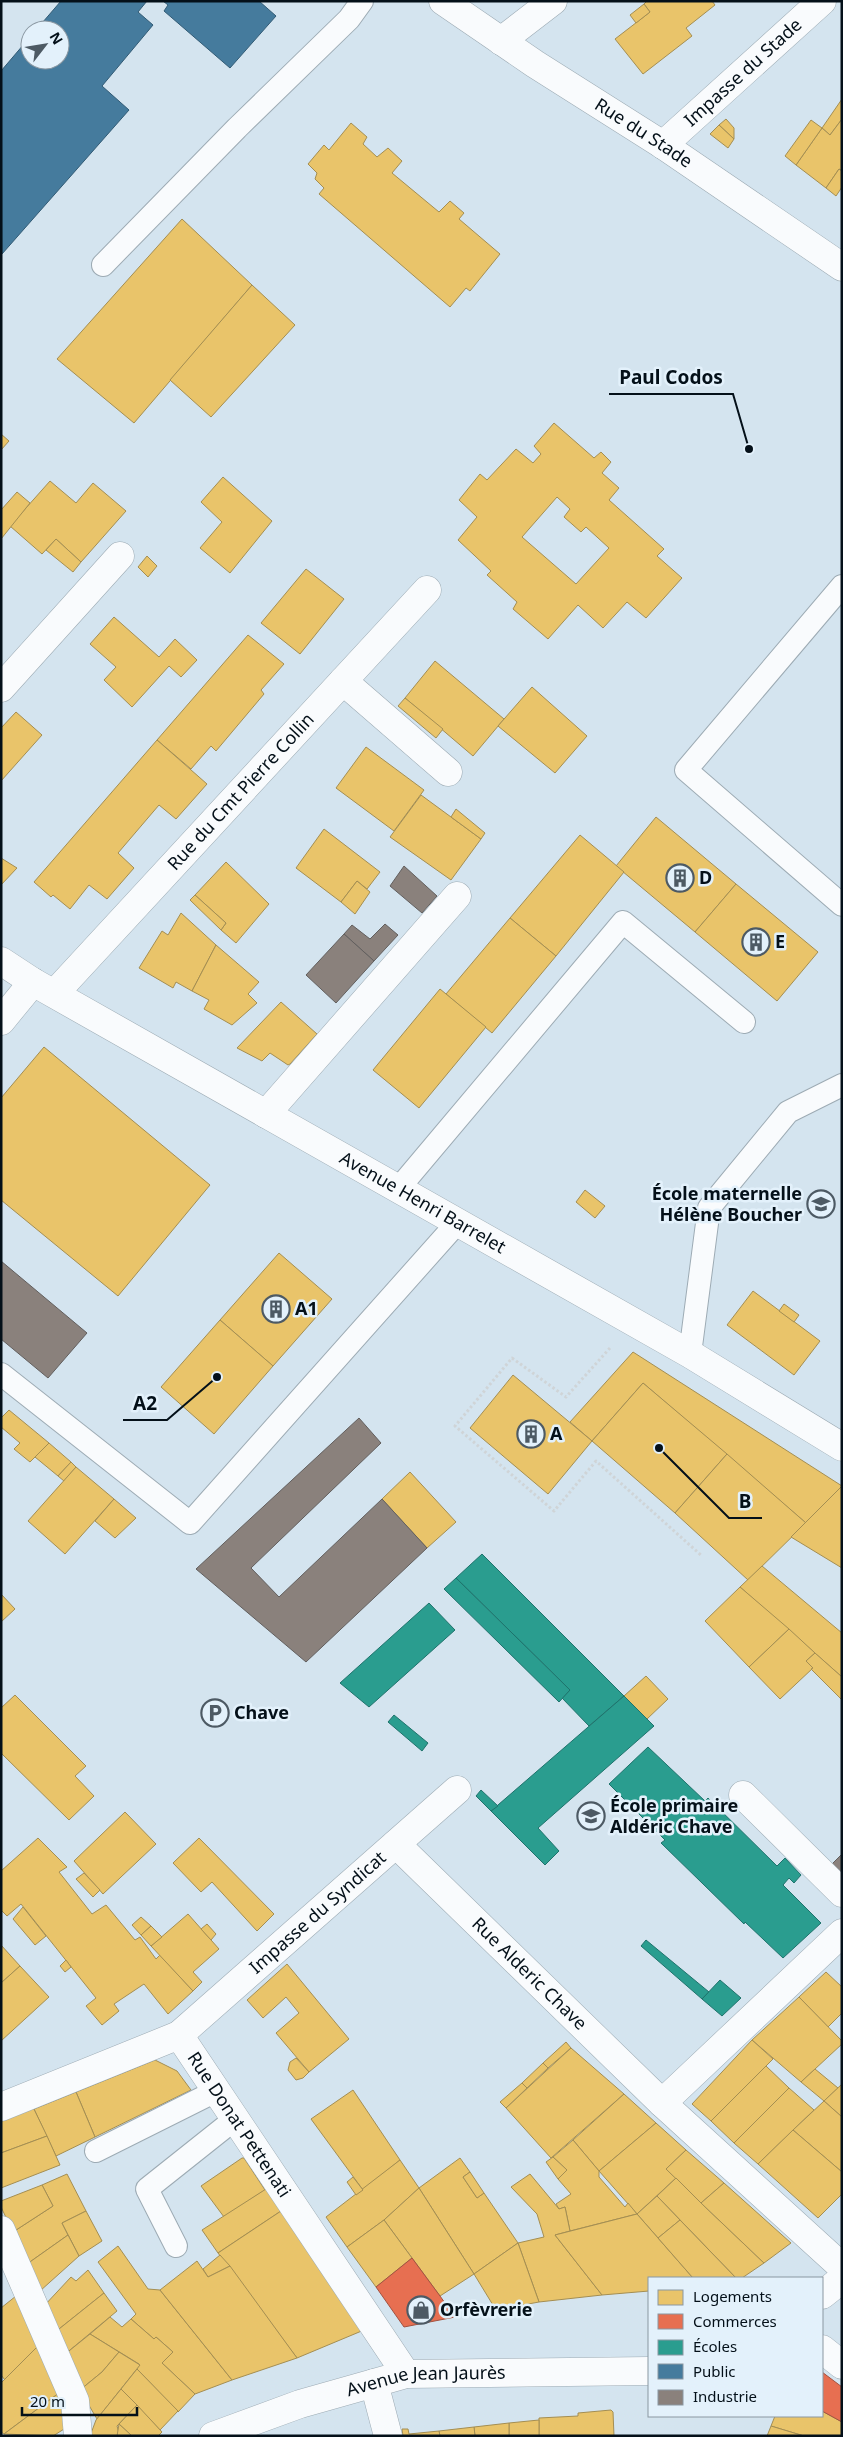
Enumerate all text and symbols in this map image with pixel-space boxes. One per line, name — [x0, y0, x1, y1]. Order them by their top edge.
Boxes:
street label: Impasse du Stade — [678, 12, 806, 131]
north arrow — [20, 20, 70, 70]
text: N — [45, 28, 68, 48]
street label: Rue du Stade — [590, 92, 698, 173]
callout: Paul Codos — [609, 360, 733, 394]
text: Paul Codos — [619, 364, 723, 390]
street label: Rue du Cmt Pierre Collin — [161, 707, 319, 875]
building icon: D — [665, 863, 695, 893]
place label: D — [699, 865, 712, 889]
building icon: E — [741, 927, 771, 957]
place label: E — [775, 929, 785, 953]
street label: Avenue Henri Barrelet — [336, 1145, 511, 1259]
place label: École maternelle Hélène Boucher — [652, 1181, 802, 1226]
school or university icon: École maternelle Hélène Boucher — [806, 1189, 836, 1219]
building icon: A1 — [261, 1294, 291, 1324]
place label: A1 — [295, 1296, 318, 1320]
callout: A2 — [123, 1386, 167, 1420]
text: A2 — [133, 1390, 157, 1416]
building icon: A — [516, 1419, 546, 1449]
place label: A — [550, 1421, 563, 1445]
callout: B — [729, 1484, 762, 1518]
text: B — [739, 1488, 751, 1514]
parking icon: Chave — [200, 1698, 230, 1728]
place label: Chave — [234, 1700, 289, 1724]
place label: École primaire Aldéric Chave — [610, 1793, 738, 1838]
school or university icon: École primaire Aldéric Chave — [576, 1801, 606, 1831]
street label: Impasse du Syndicat — [244, 1845, 391, 1979]
street label: Rue Alderic Chave — [467, 1911, 593, 2035]
street label: Rue Donat Pettenati — [183, 2047, 297, 2202]
legend — [648, 2277, 823, 2417]
text: Logements — [693, 2286, 772, 2306]
shop icon: Orfèvrerie — [406, 2295, 436, 2325]
place label: Orfèvrerie — [440, 2297, 533, 2321]
text: Commerces — [693, 2311, 777, 2331]
text: Écoles — [693, 2336, 737, 2356]
street label: Avenue Jean Jaurès — [343, 2360, 506, 2401]
text: Public — [693, 2361, 736, 2381]
scale bar — [22, 2384, 138, 2416]
text: Industrie — [693, 2386, 757, 2406]
text: 20 m — [30, 2391, 65, 2411]

